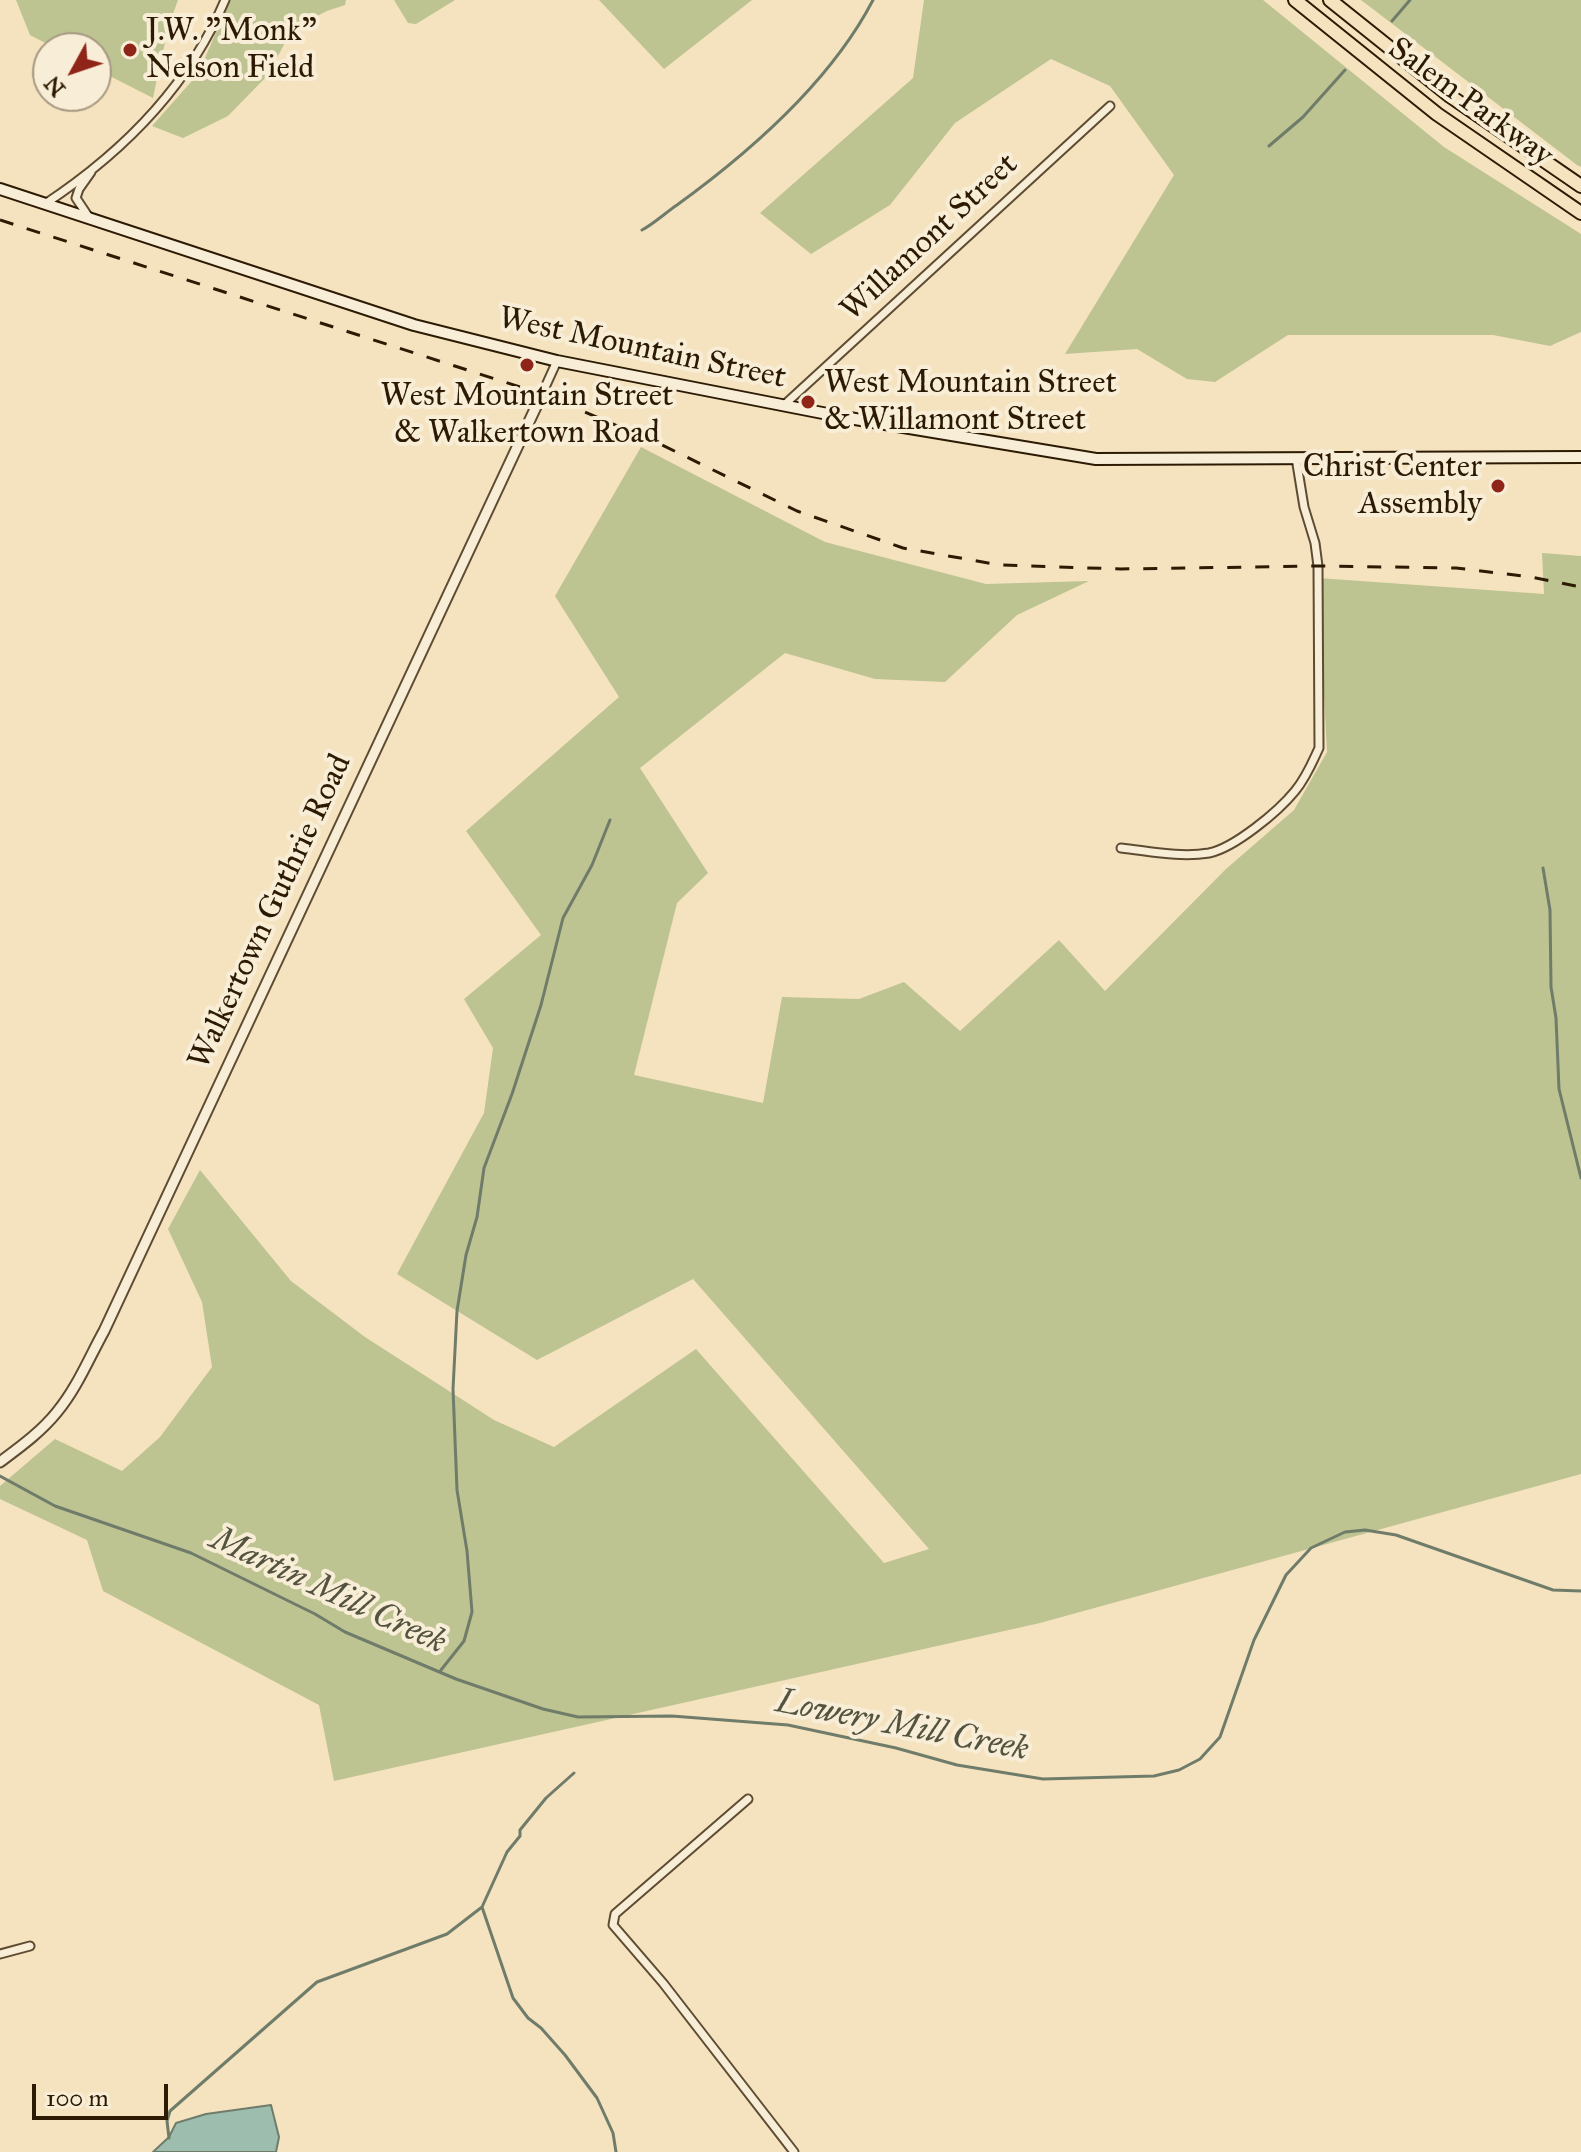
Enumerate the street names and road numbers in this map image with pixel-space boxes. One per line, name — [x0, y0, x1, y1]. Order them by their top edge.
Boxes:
street label: Salem Parkway — [1380, 30, 1560, 176]
street label: Willamont Street — [834, 146, 1026, 330]
street label: West Mountain Street — [495, 300, 789, 398]
street label: Walkertown Guthrie Road — [181, 749, 361, 1075]

